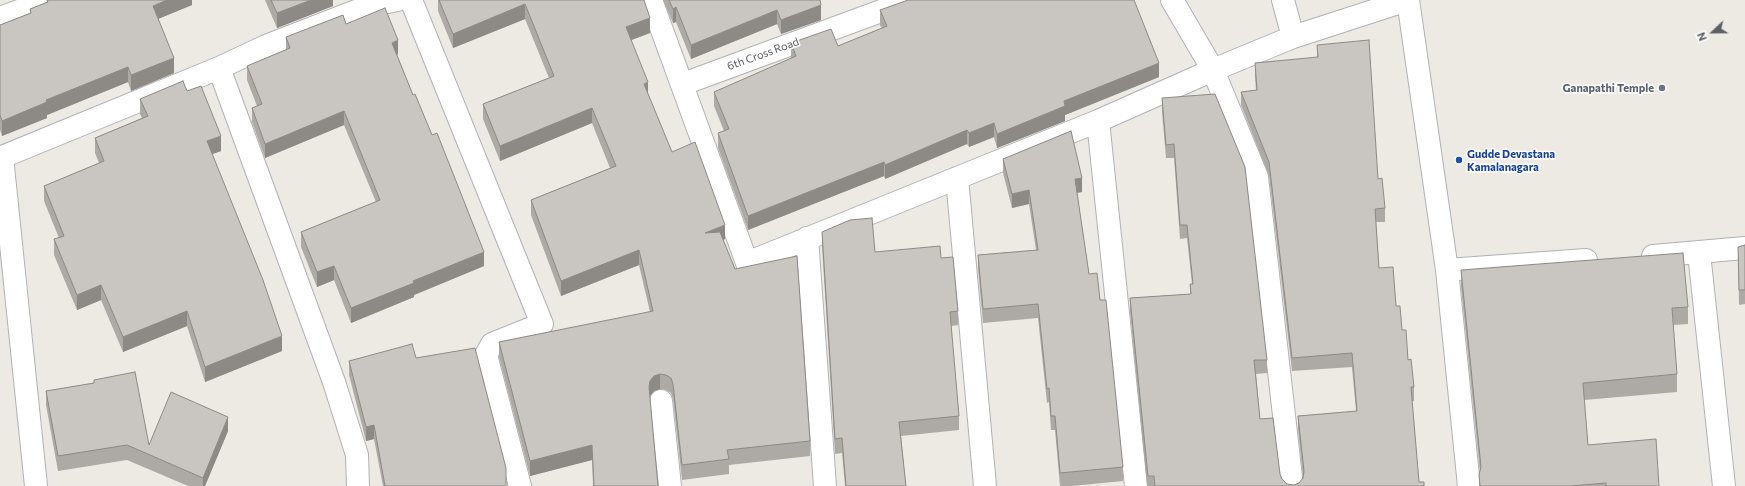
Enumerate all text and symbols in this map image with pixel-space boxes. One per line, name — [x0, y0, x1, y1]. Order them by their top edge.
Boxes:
north arrow — [1693, 12, 1733, 52]
text: N — [1694, 30, 1709, 43]
street label: 6th Cross Road — [725, 35, 801, 73]
place label: Ganapathi Temple — [1563, 81, 1654, 95]
marker: Ganapathi Temple — [1657, 83, 1667, 93]
place label: Gudde Devastana Kamalanagara — [1467, 147, 1555, 173]
marker: Gudde Devastana Kamalanagara — [1454, 155, 1464, 165]

